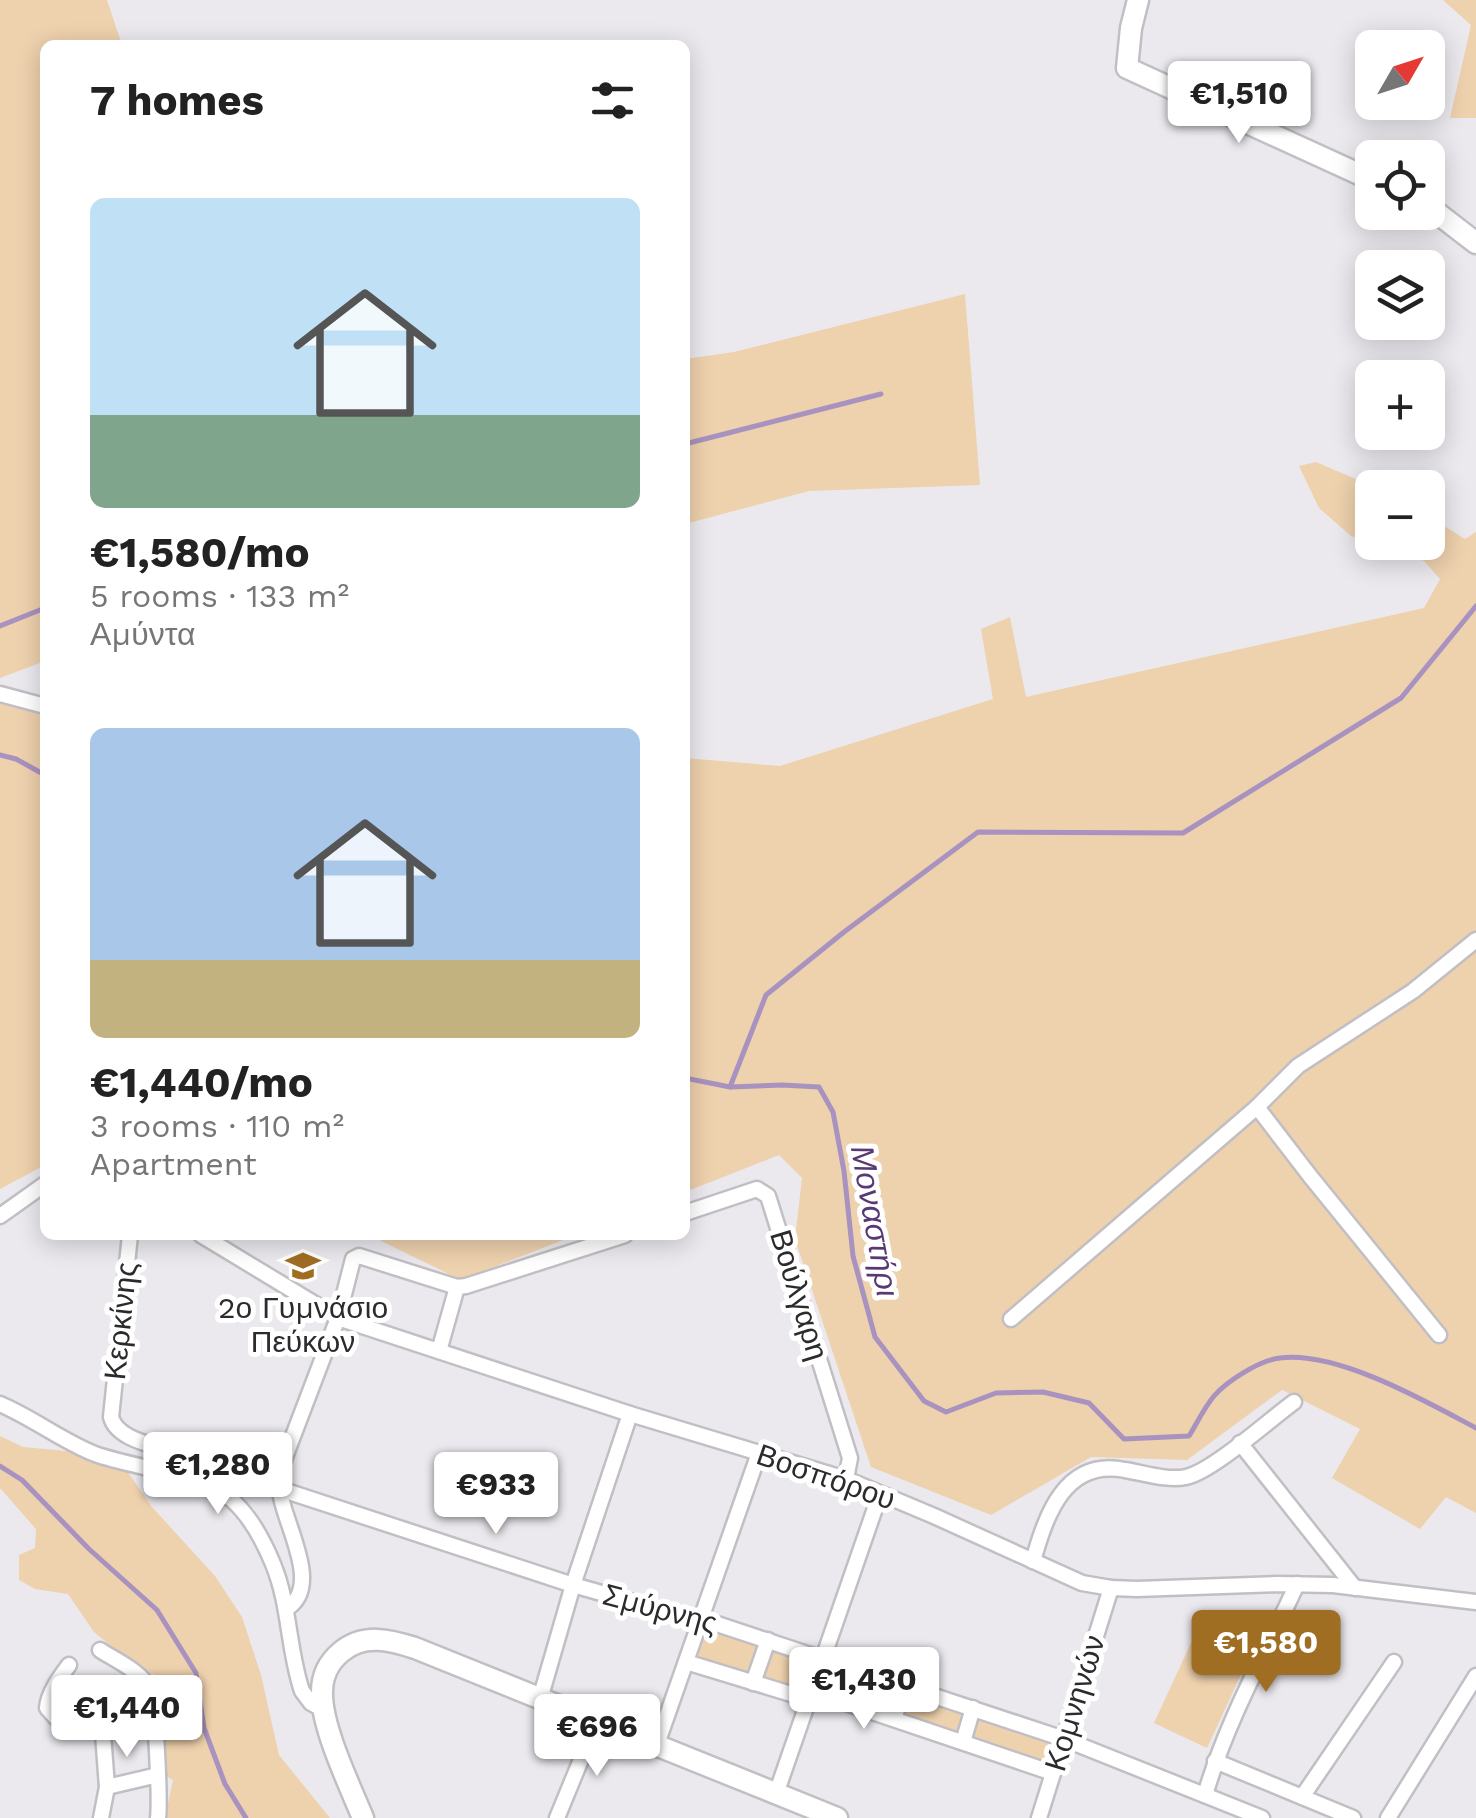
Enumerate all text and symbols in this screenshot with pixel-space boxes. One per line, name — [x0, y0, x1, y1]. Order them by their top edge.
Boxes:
north arrow — [1355, 30, 1445, 120]
map controls — [1355, 30, 1445, 560]
pin: €1,510 — [1158, 61, 1320, 146]
icon: filters — [585, 73, 640, 128]
text: €1,510 — [1190, 74, 1288, 112]
text: 7 homes — [90, 76, 264, 125]
button: locate — [1355, 140, 1445, 230]
button: layers — [1355, 250, 1445, 340]
icon: home — [275, 263, 455, 443]
button: + — [1355, 360, 1445, 450]
button: − — [1355, 470, 1445, 560]
text: €1,580/mo — [90, 528, 310, 577]
text: 5 rooms · 133 m² — [90, 577, 349, 615]
text: Αμύντα — [90, 615, 195, 653]
icon: home — [275, 793, 455, 973]
text: €1,440/mo — [90, 1058, 313, 1107]
text: 3 rooms · 110 m² — [90, 1107, 344, 1145]
water label: Μοναστήρι — [843, 1142, 907, 1300]
text: Apartment — [90, 1145, 257, 1183]
street label: Βούλγαρη — [763, 1226, 836, 1364]
school or university icon: 2ο Γυμνάσιο Πεύκων — [284, 1247, 322, 1285]
street label: Κερκίνης — [97, 1260, 144, 1382]
place label: 2ο Γυμνάσιο Πεύκων — [218, 1290, 388, 1359]
pin: €1,280 — [137, 1432, 299, 1517]
street label: Βοσπόρου — [752, 1437, 900, 1517]
text: €1,280 — [165, 1445, 271, 1483]
pin: €933 — [437, 1452, 555, 1537]
text: €933 — [456, 1465, 536, 1503]
street label: Σμύρνης — [599, 1576, 721, 1641]
pin: €1,580 — [1185, 1610, 1347, 1695]
text: €1,580 — [1214, 1623, 1318, 1661]
street label: Κομνηνών — [1037, 1631, 1112, 1775]
pin: €1,430 — [783, 1647, 945, 1732]
text: €1,430 — [811, 1660, 917, 1698]
pin: €1,440 — [46, 1675, 208, 1760]
text: €1,440 — [73, 1688, 181, 1726]
pin: €696 — [538, 1694, 656, 1779]
text: €696 — [556, 1707, 638, 1745]

